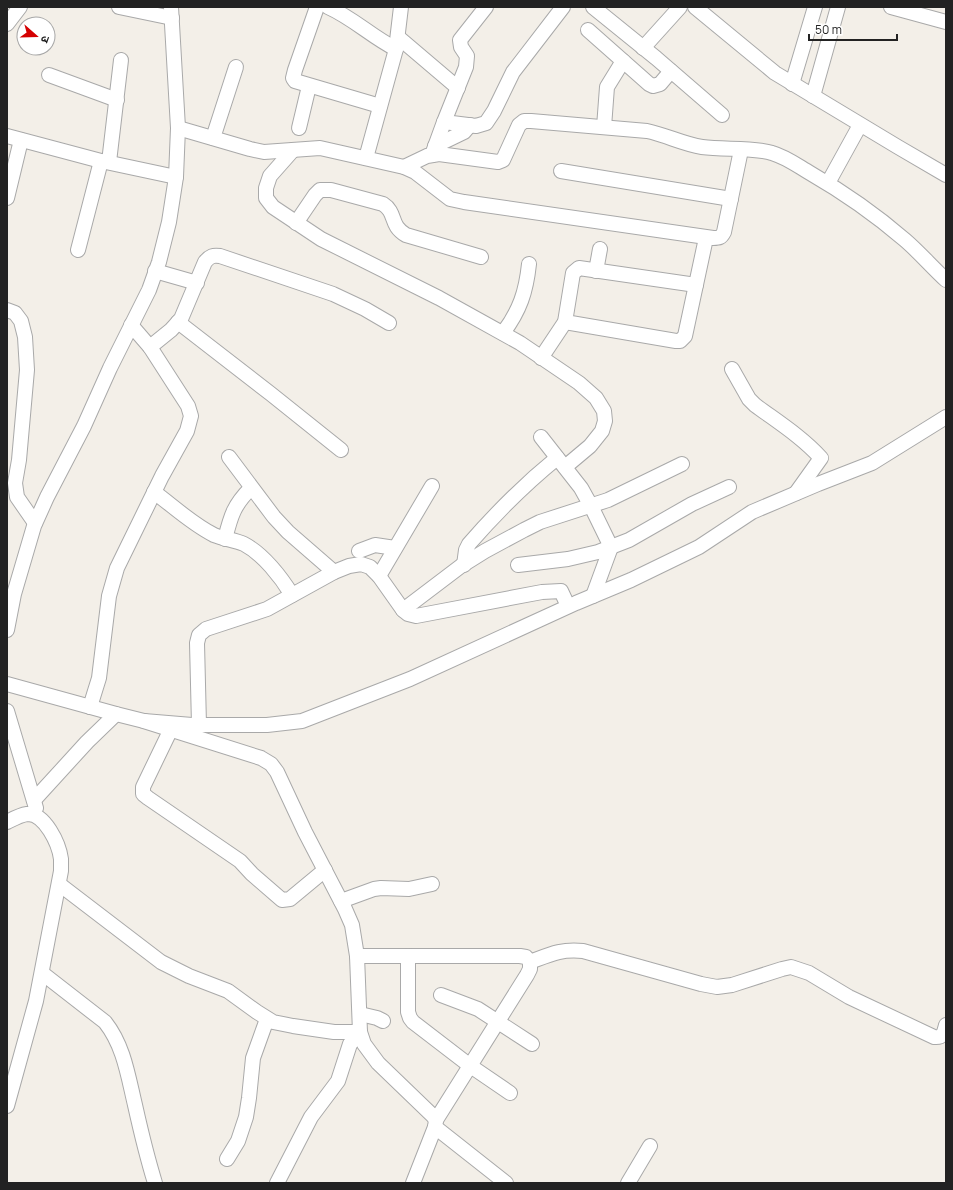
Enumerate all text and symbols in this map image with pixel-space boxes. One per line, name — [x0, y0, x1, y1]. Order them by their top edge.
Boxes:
north arrow — [16, 16, 56, 56]
scale bar — [809, 16, 897, 42]
text: 50 m — [815, 21, 842, 38]
text: उ — [38, 34, 54, 46]

